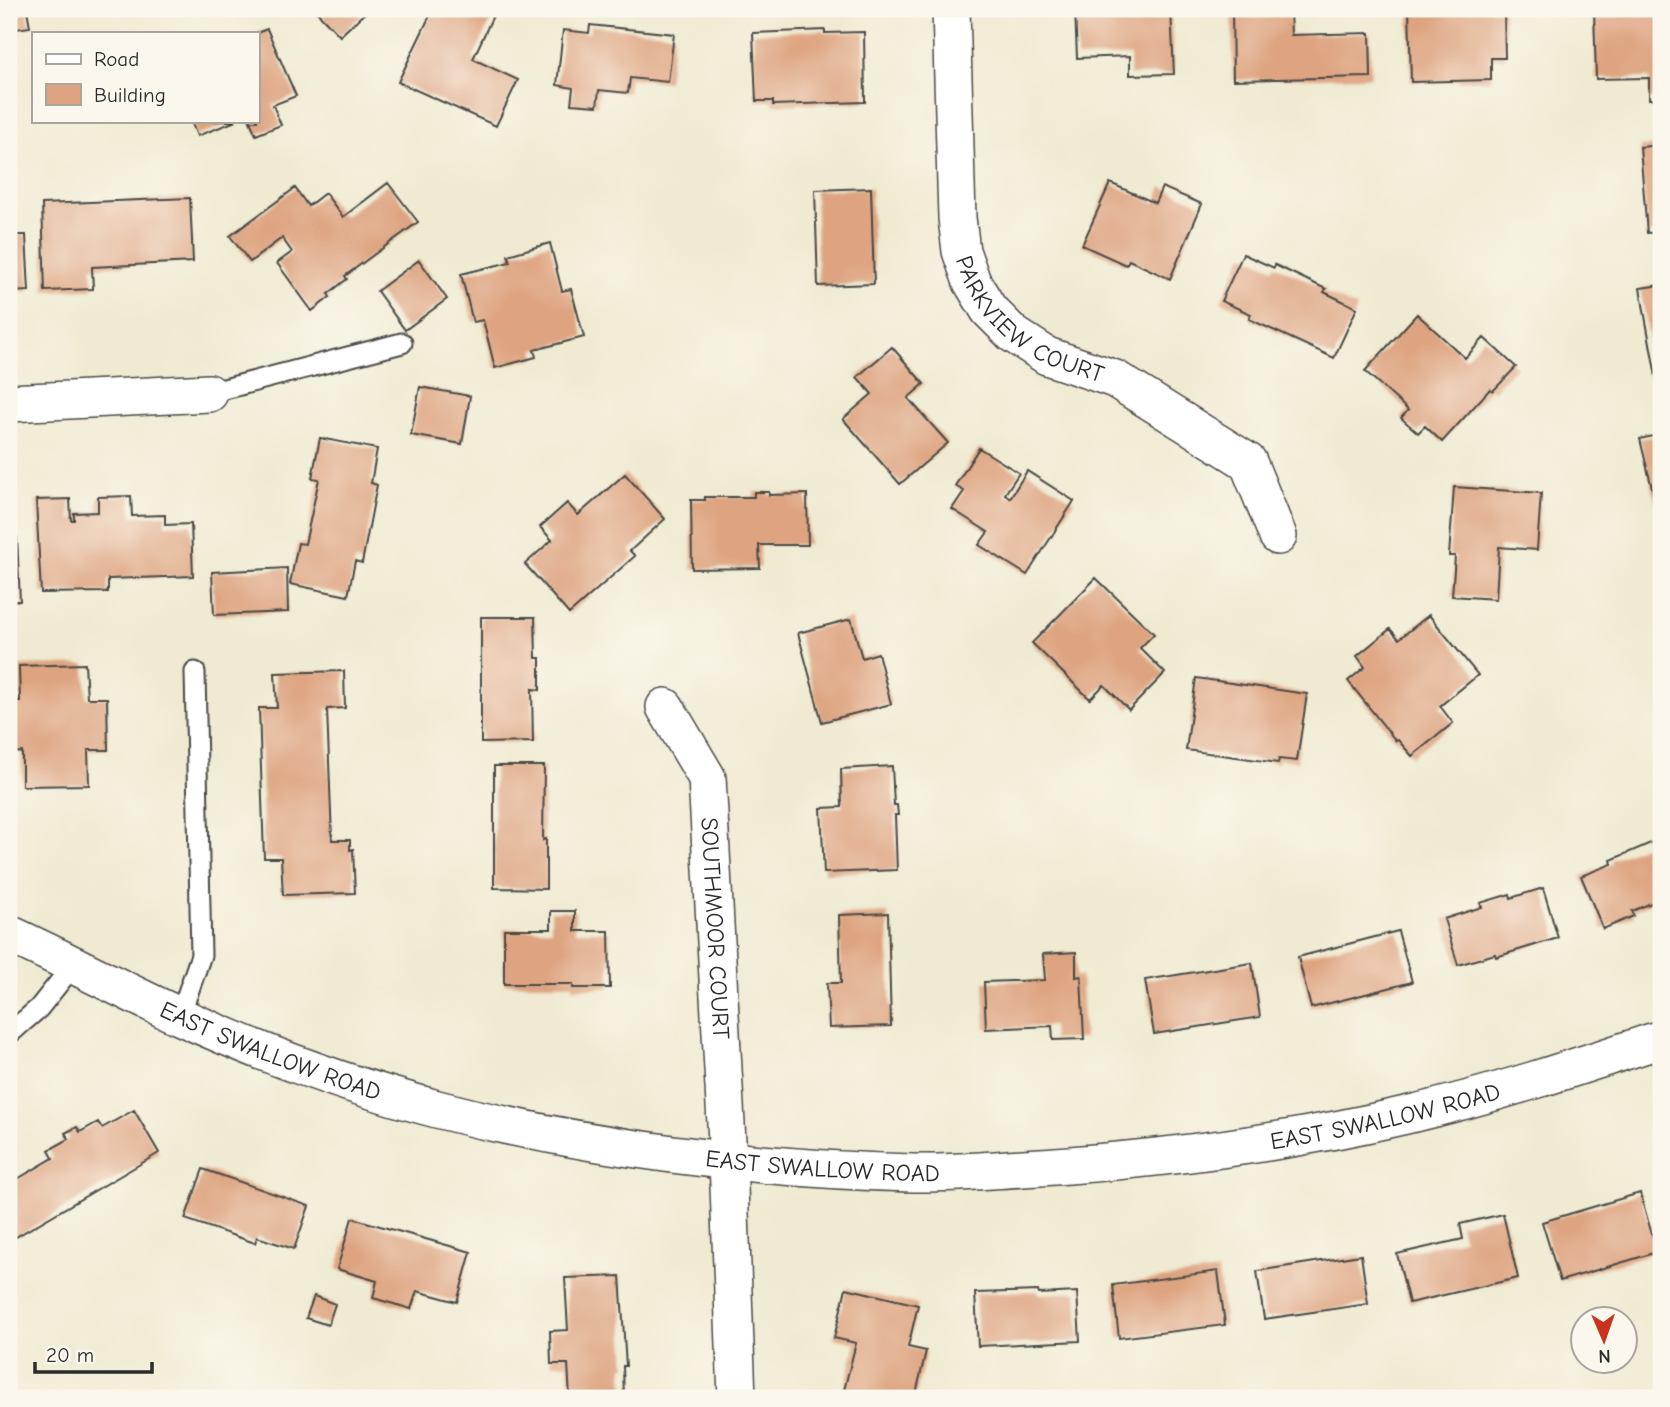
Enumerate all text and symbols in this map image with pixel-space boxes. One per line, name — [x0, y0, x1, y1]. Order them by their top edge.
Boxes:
legend — [32, 32, 259, 122]
text: Road — [94, 47, 139, 71]
text: Building — [94, 83, 166, 107]
street label: PARKVIEW COURT — [950, 252, 1108, 388]
street label: SOUTHMOOR COURT — [695, 817, 735, 1040]
street label: EAST SWALLOW ROAD — [156, 995, 385, 1106]
street label: EAST SWALLOW ROAD — [1268, 1077, 1503, 1155]
street label: EAST SWALLOW ROAD — [704, 1144, 940, 1187]
north arrow — [1568, 1306, 1638, 1376]
scale bar — [35, 1330, 152, 1374]
text: 20 m — [46, 1343, 94, 1367]
text: N — [1598, 1345, 1611, 1367]

